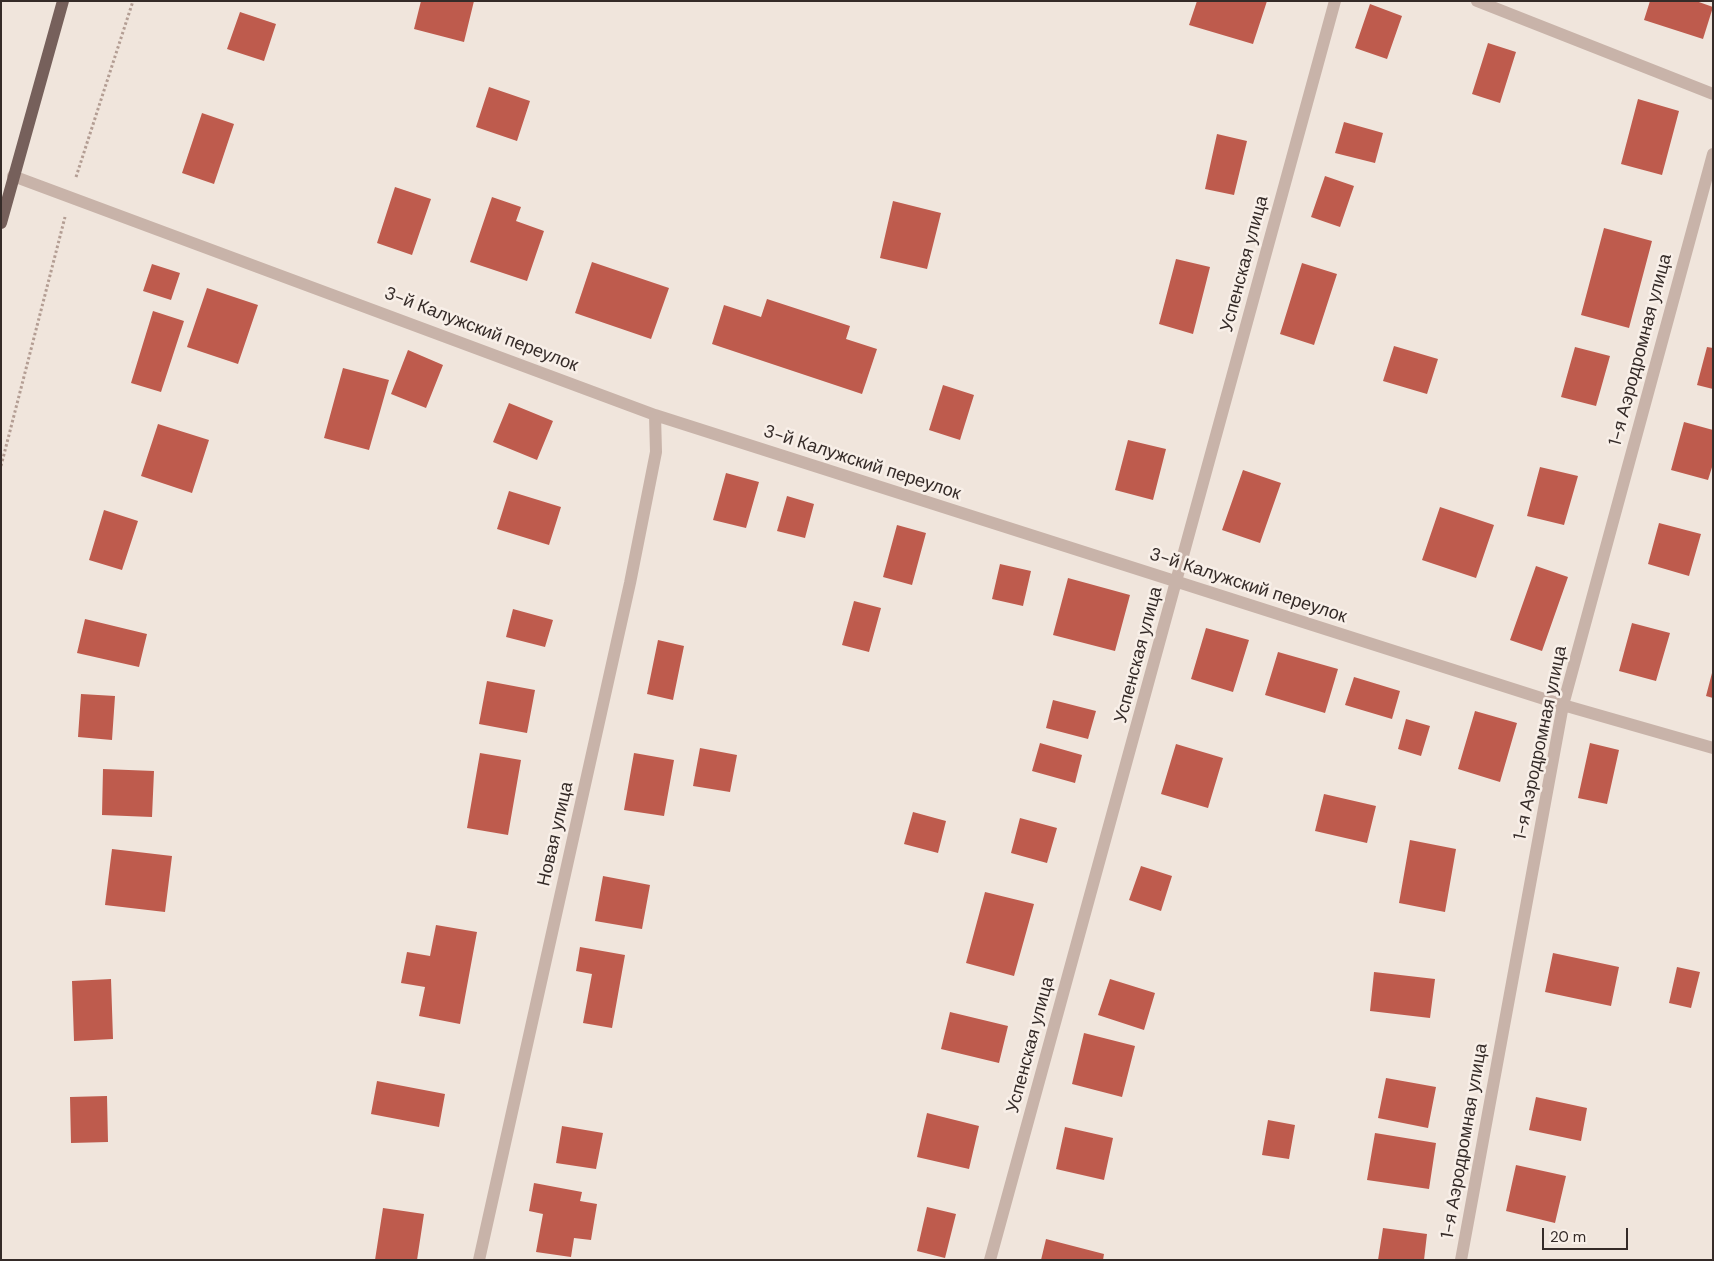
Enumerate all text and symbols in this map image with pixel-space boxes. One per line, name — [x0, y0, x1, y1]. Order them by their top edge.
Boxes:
street label: Успенская улица — [1216, 193, 1274, 335]
street label: 1-я Аэродромная улица — [1605, 252, 1677, 448]
street label: 3-й Калужский переулок — [381, 283, 581, 377]
street label: 3-й Калужский переулок — [761, 421, 963, 505]
street label: 3-й Калужский переулок — [1147, 544, 1349, 628]
street label: Успенская улица — [1110, 584, 1168, 726]
street label: 1-я Аэродромная улица — [1510, 644, 1572, 842]
street label: Новая улица — [534, 780, 578, 888]
street label: Успенская улица — [1002, 974, 1060, 1116]
street label: 1-я Аэродромная улица — [1437, 1042, 1493, 1240]
scale bar — [1544, 1218, 1630, 1250]
text: 20 m — [1550, 1227, 1586, 1247]

